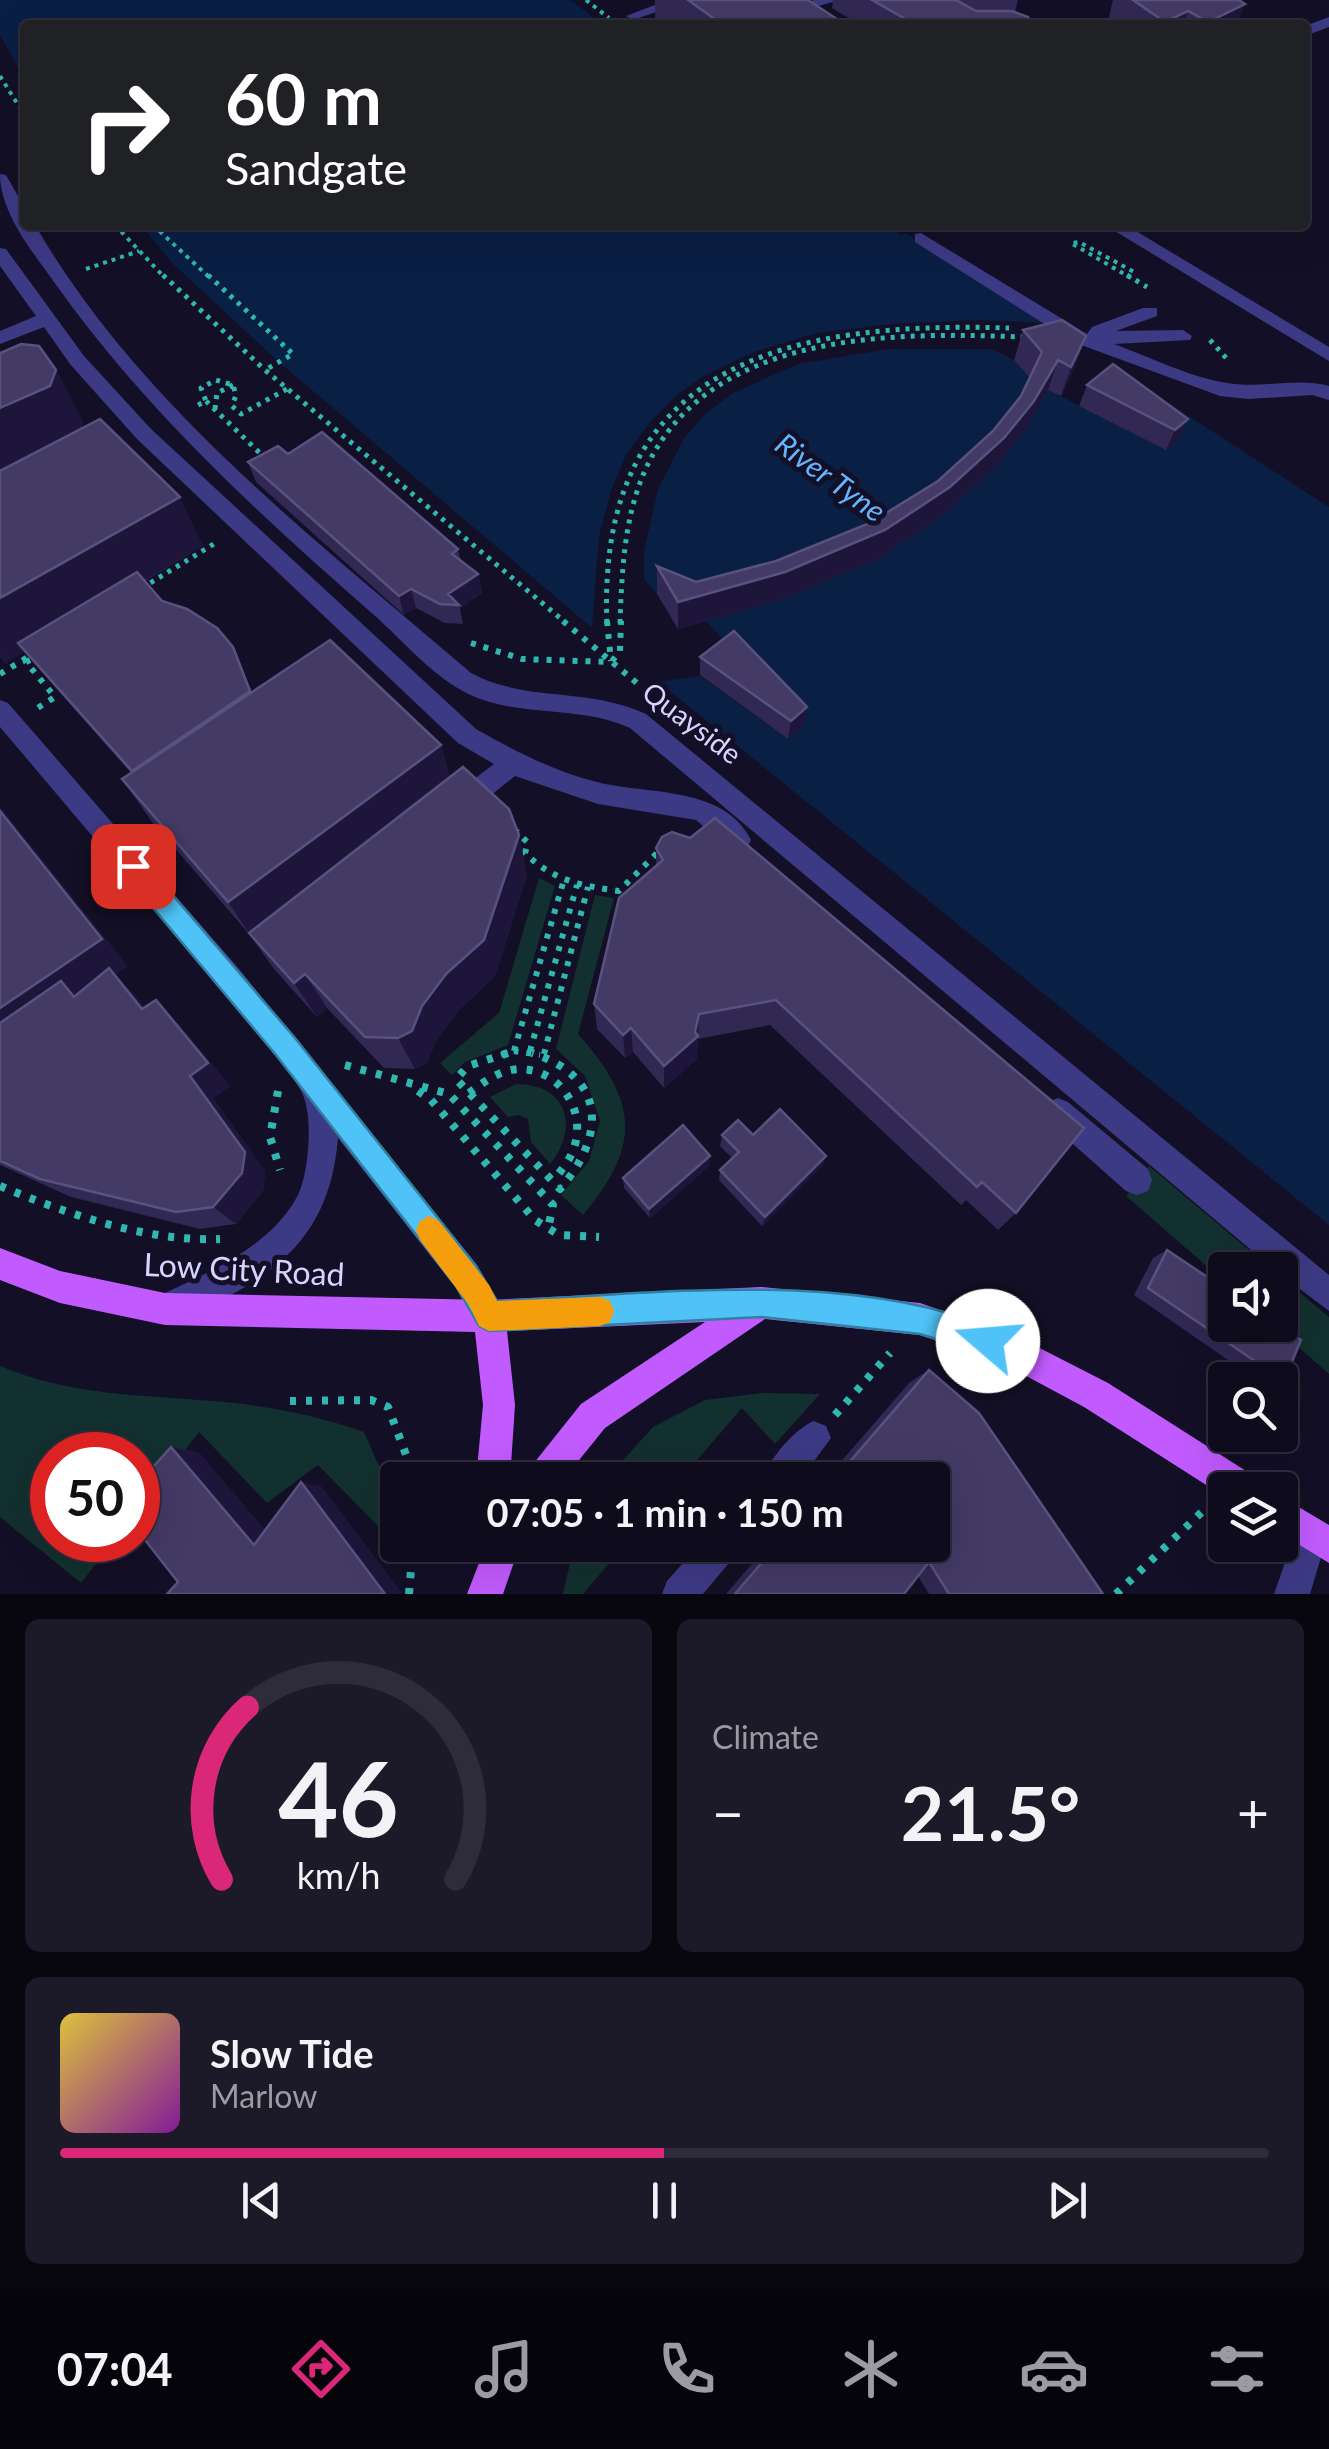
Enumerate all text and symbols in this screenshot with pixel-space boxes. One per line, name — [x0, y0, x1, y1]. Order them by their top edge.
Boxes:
text: 60 m — [225, 56, 382, 140]
icon: right — [60, 60, 190, 190]
text: Sandgate — [225, 141, 407, 195]
water label: River Tyne — [769, 424, 893, 528]
street label: Quayside — [636, 674, 749, 770]
pin — [91, 824, 176, 909]
icon: arrive — [106, 839, 161, 894]
street label: Low City Road — [143, 1244, 346, 1293]
map controls — [1208, 1252, 1298, 1562]
button: sound — [1208, 1252, 1298, 1342]
position arrow — [936, 1289, 1040, 1393]
button: search — [1208, 1362, 1298, 1452]
speed limit sign: 50 — [30, 1432, 160, 1562]
button: layers — [1208, 1472, 1298, 1562]
text: 07:05 · 1 min · 150 m — [486, 1489, 844, 1535]
text: Climate — [712, 1717, 819, 1756]
text: 46 — [278, 1734, 399, 1859]
text: 21.5° — [901, 1767, 1080, 1857]
text: − — [712, 1779, 744, 1845]
text: + — [1237, 1779, 1269, 1845]
text: km/h — [297, 1854, 380, 1897]
text: Slow Tide — [210, 2030, 373, 2076]
text: Marlow — [210, 2076, 317, 2115]
icon: previous — [234, 2173, 289, 2228]
icon: pause — [637, 2173, 692, 2228]
icon: next — [1040, 2173, 1095, 2228]
icon: directions — [286, 2334, 356, 2404]
icon: music — [469, 2334, 539, 2404]
icon: phone — [652, 2334, 722, 2404]
icon: climate — [836, 2334, 906, 2404]
icon: car — [1019, 2334, 1089, 2404]
icon: filters — [1202, 2334, 1272, 2404]
text: 07:04 — [57, 2342, 173, 2396]

